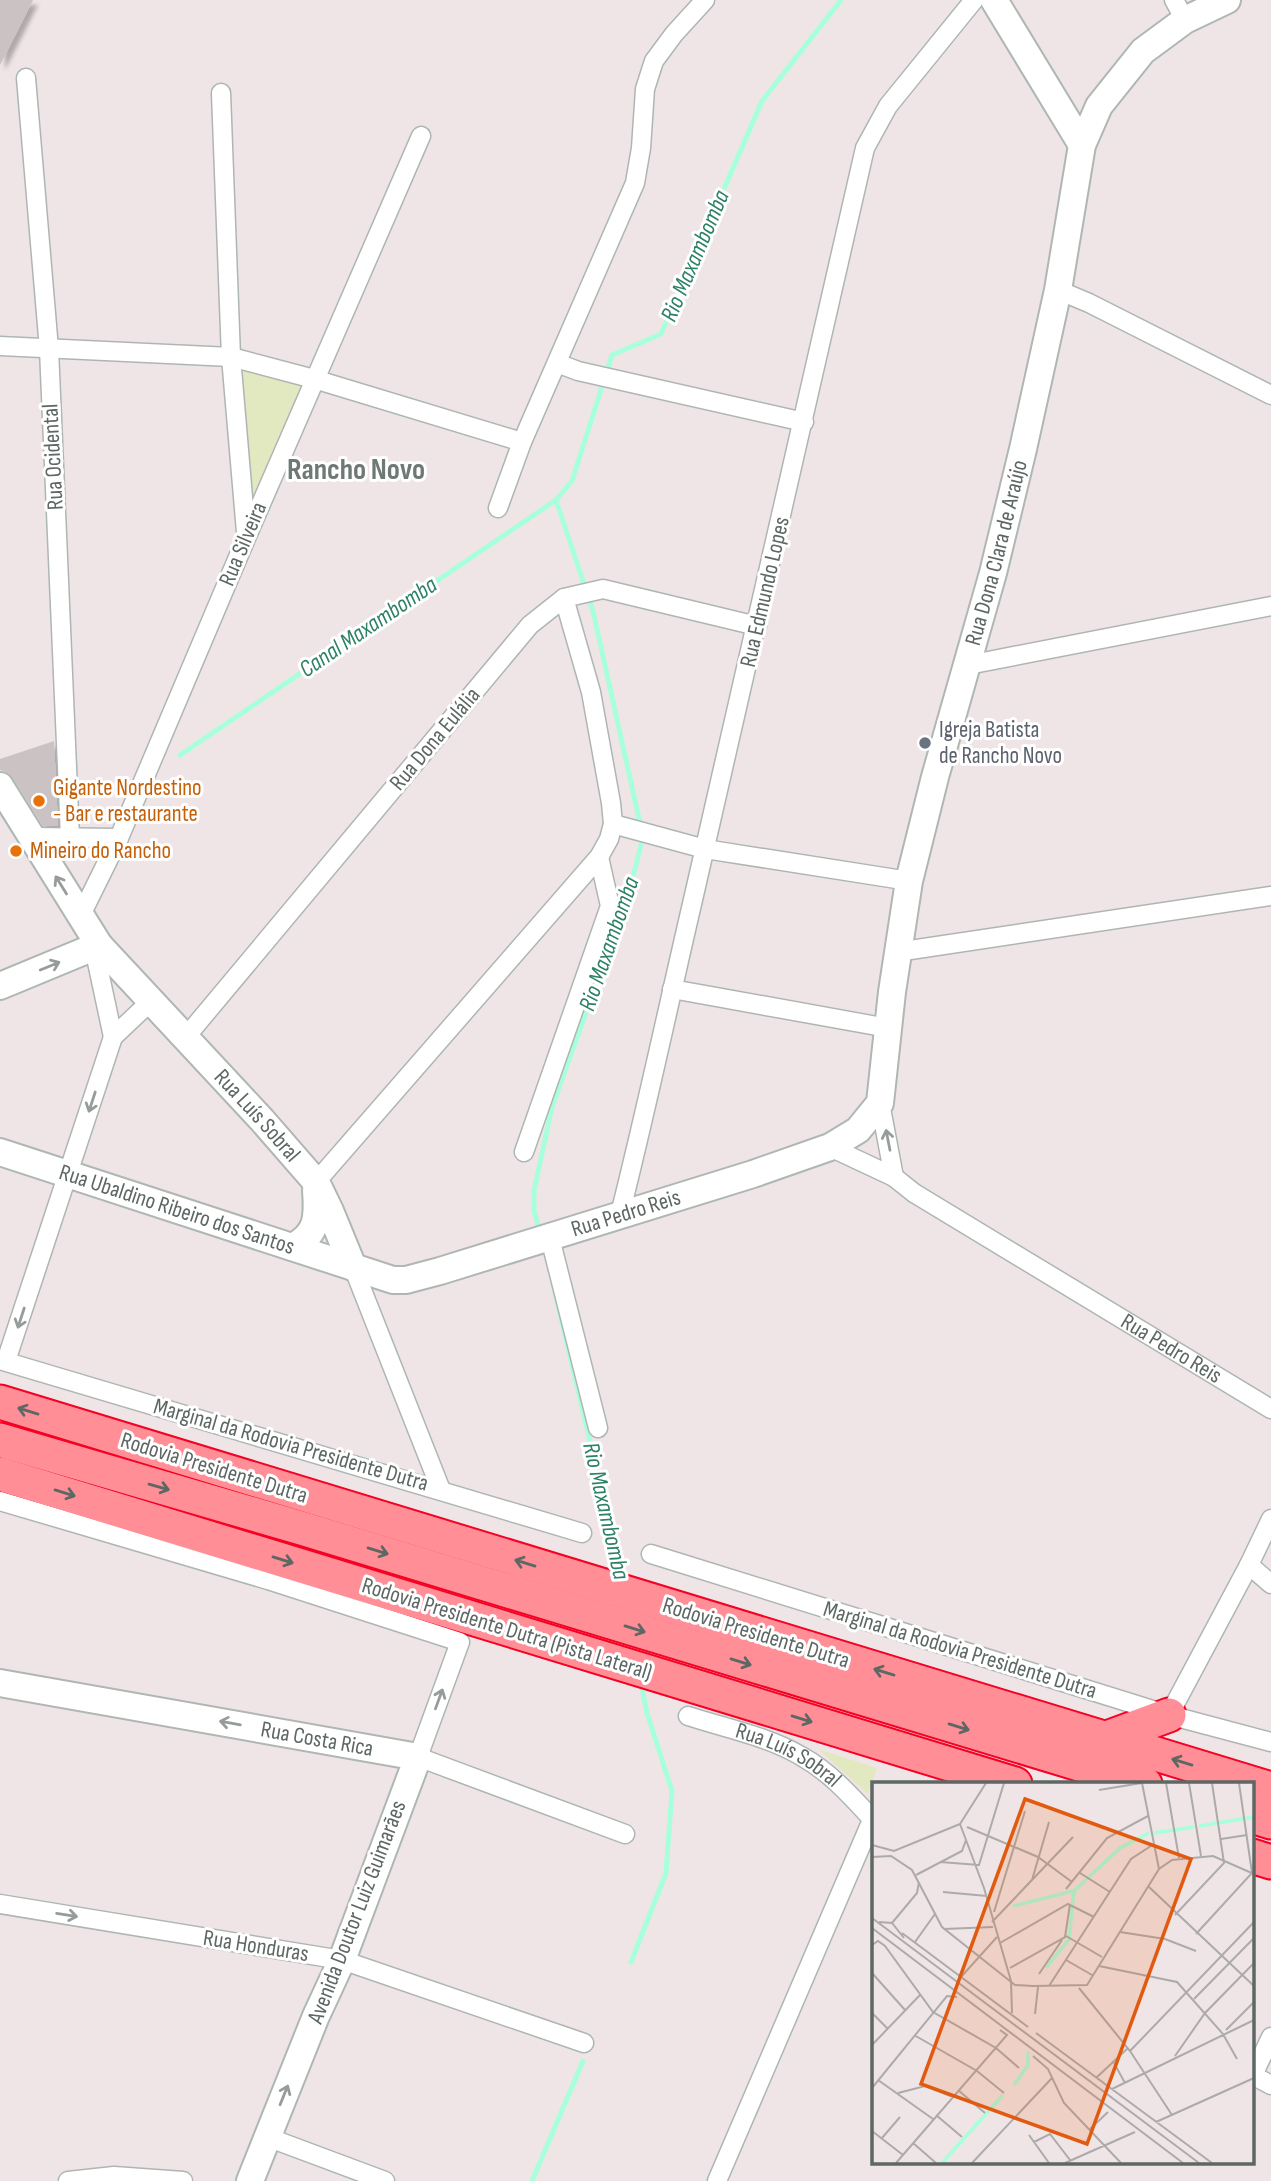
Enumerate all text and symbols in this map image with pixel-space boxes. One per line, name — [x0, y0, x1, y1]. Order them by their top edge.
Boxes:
water label: Rio Maxambomba — [654, 186, 736, 326]
street label: Rua Ocidental — [36, 403, 70, 511]
district label: Rancho Novo — [287, 452, 425, 488]
street label: Rua Dona Clara de Araújo — [959, 457, 1034, 649]
street label: Rua Silveira — [213, 498, 273, 590]
street label: Rua Edmundo Lopes — [734, 514, 796, 670]
water label: Canal Maxambomba — [294, 570, 443, 684]
street label: Rua Dona Eulália — [384, 682, 486, 796]
place label: Igreja Batista de Rancho Novo — [939, 716, 1062, 770]
marker: Igreja Batista de Rancho Novo — [917, 735, 933, 751]
place label: Gigante Nordestino - Bar e restaurante — [53, 774, 202, 828]
marker: Gigante Nordestino - Bar e restaurante — [31, 793, 47, 809]
place label: Mineiro do Rancho — [30, 837, 171, 865]
marker: Mineiro do Rancho — [8, 843, 24, 859]
water label: Rio Maxambomba — [573, 873, 646, 1015]
one-way arrow — [54, 876, 68, 896]
one-way arrow — [38, 958, 60, 971]
street label: Rua Luís Sobral — [208, 1063, 306, 1168]
one-way arrow — [85, 1090, 97, 1112]
one-way arrow — [880, 1129, 894, 1152]
street label: Rua Ubaldino Ribeiro dos Santos — [56, 1158, 298, 1261]
street label: Rua Pedro Reis — [568, 1183, 684, 1244]
one-way arrow — [14, 1306, 26, 1328]
street label: Rua Pedro Reis — [1116, 1307, 1227, 1390]
street label: Marginal da Rodovia Presidente Dutra — [150, 1393, 432, 1497]
one-way arrow — [17, 1403, 39, 1416]
street label: Rodovia Presidente Dutra — [117, 1426, 311, 1510]
water label: Rio Maxambomba — [576, 1440, 636, 1583]
one-way arrow — [148, 1481, 170, 1494]
one-way arrow — [54, 1488, 76, 1501]
one-way arrow — [366, 1546, 388, 1559]
one-way arrow — [272, 1555, 294, 1568]
one-way arrow — [514, 1556, 536, 1569]
street label: Rodovia Presidente Dutra (Pista Lateral) — [359, 1571, 655, 1687]
street label: Rodovia Presidente Dutra — [659, 1591, 853, 1675]
street label: Marginal da Rodovia Presidente Dutra — [820, 1595, 1100, 1705]
one-way arrow — [623, 1624, 645, 1637]
one-way arrow — [730, 1656, 752, 1669]
one-way arrow — [873, 1665, 895, 1678]
one-way arrow — [434, 1689, 446, 1711]
one-way arrow — [791, 1714, 813, 1727]
street label: Rua Costa Rica — [259, 1715, 375, 1763]
one-way arrow — [219, 1716, 242, 1730]
street label: Rua Luís Sobral — [732, 1717, 847, 1793]
one-way arrow — [947, 1722, 969, 1735]
one-way arrow — [1172, 1755, 1194, 1768]
inset map — [872, 1782, 1254, 2164]
street label: Avenida Doutor Luiz Guimarães — [301, 1796, 413, 2028]
one-way arrow — [55, 1909, 78, 1922]
street label: Rua Honduras — [201, 1924, 311, 1968]
one-way arrow — [279, 2084, 292, 2106]

